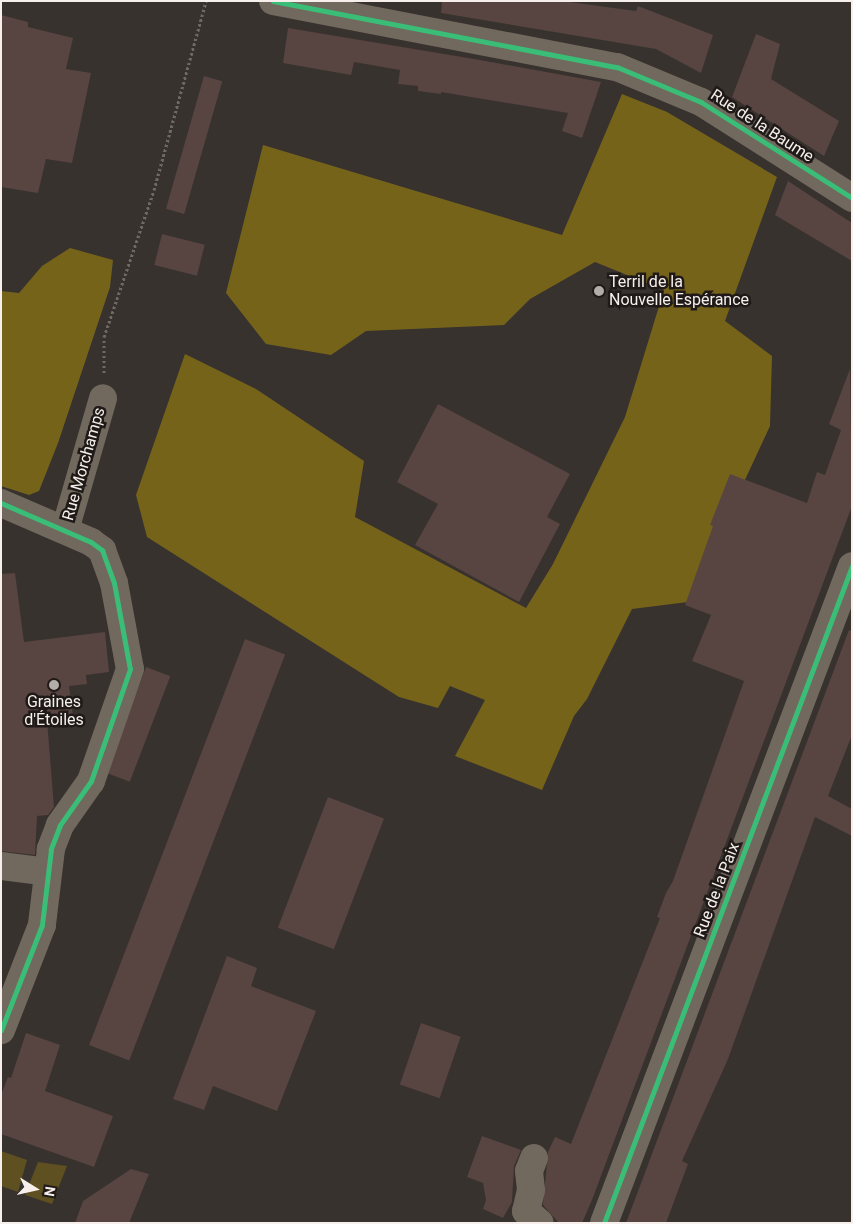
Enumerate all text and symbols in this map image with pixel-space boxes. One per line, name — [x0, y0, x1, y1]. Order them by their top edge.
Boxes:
street label: Rue de la Baume — [707, 85, 817, 167]
place label: Terril de la Nouvelle Espérance — [609, 272, 749, 310]
marker: Terril de la Nouvelle Espérance — [593, 285, 605, 297]
street label: Rue Morchamps — [59, 405, 109, 523]
marker: Graines d'Étoiles — [48, 679, 60, 691]
place label: Graines d'Étoiles — [24, 692, 84, 730]
street label: Rue de la Paix — [690, 840, 744, 940]
north arrow — [10, 1164, 60, 1214]
text: N — [41, 1185, 59, 1198]

